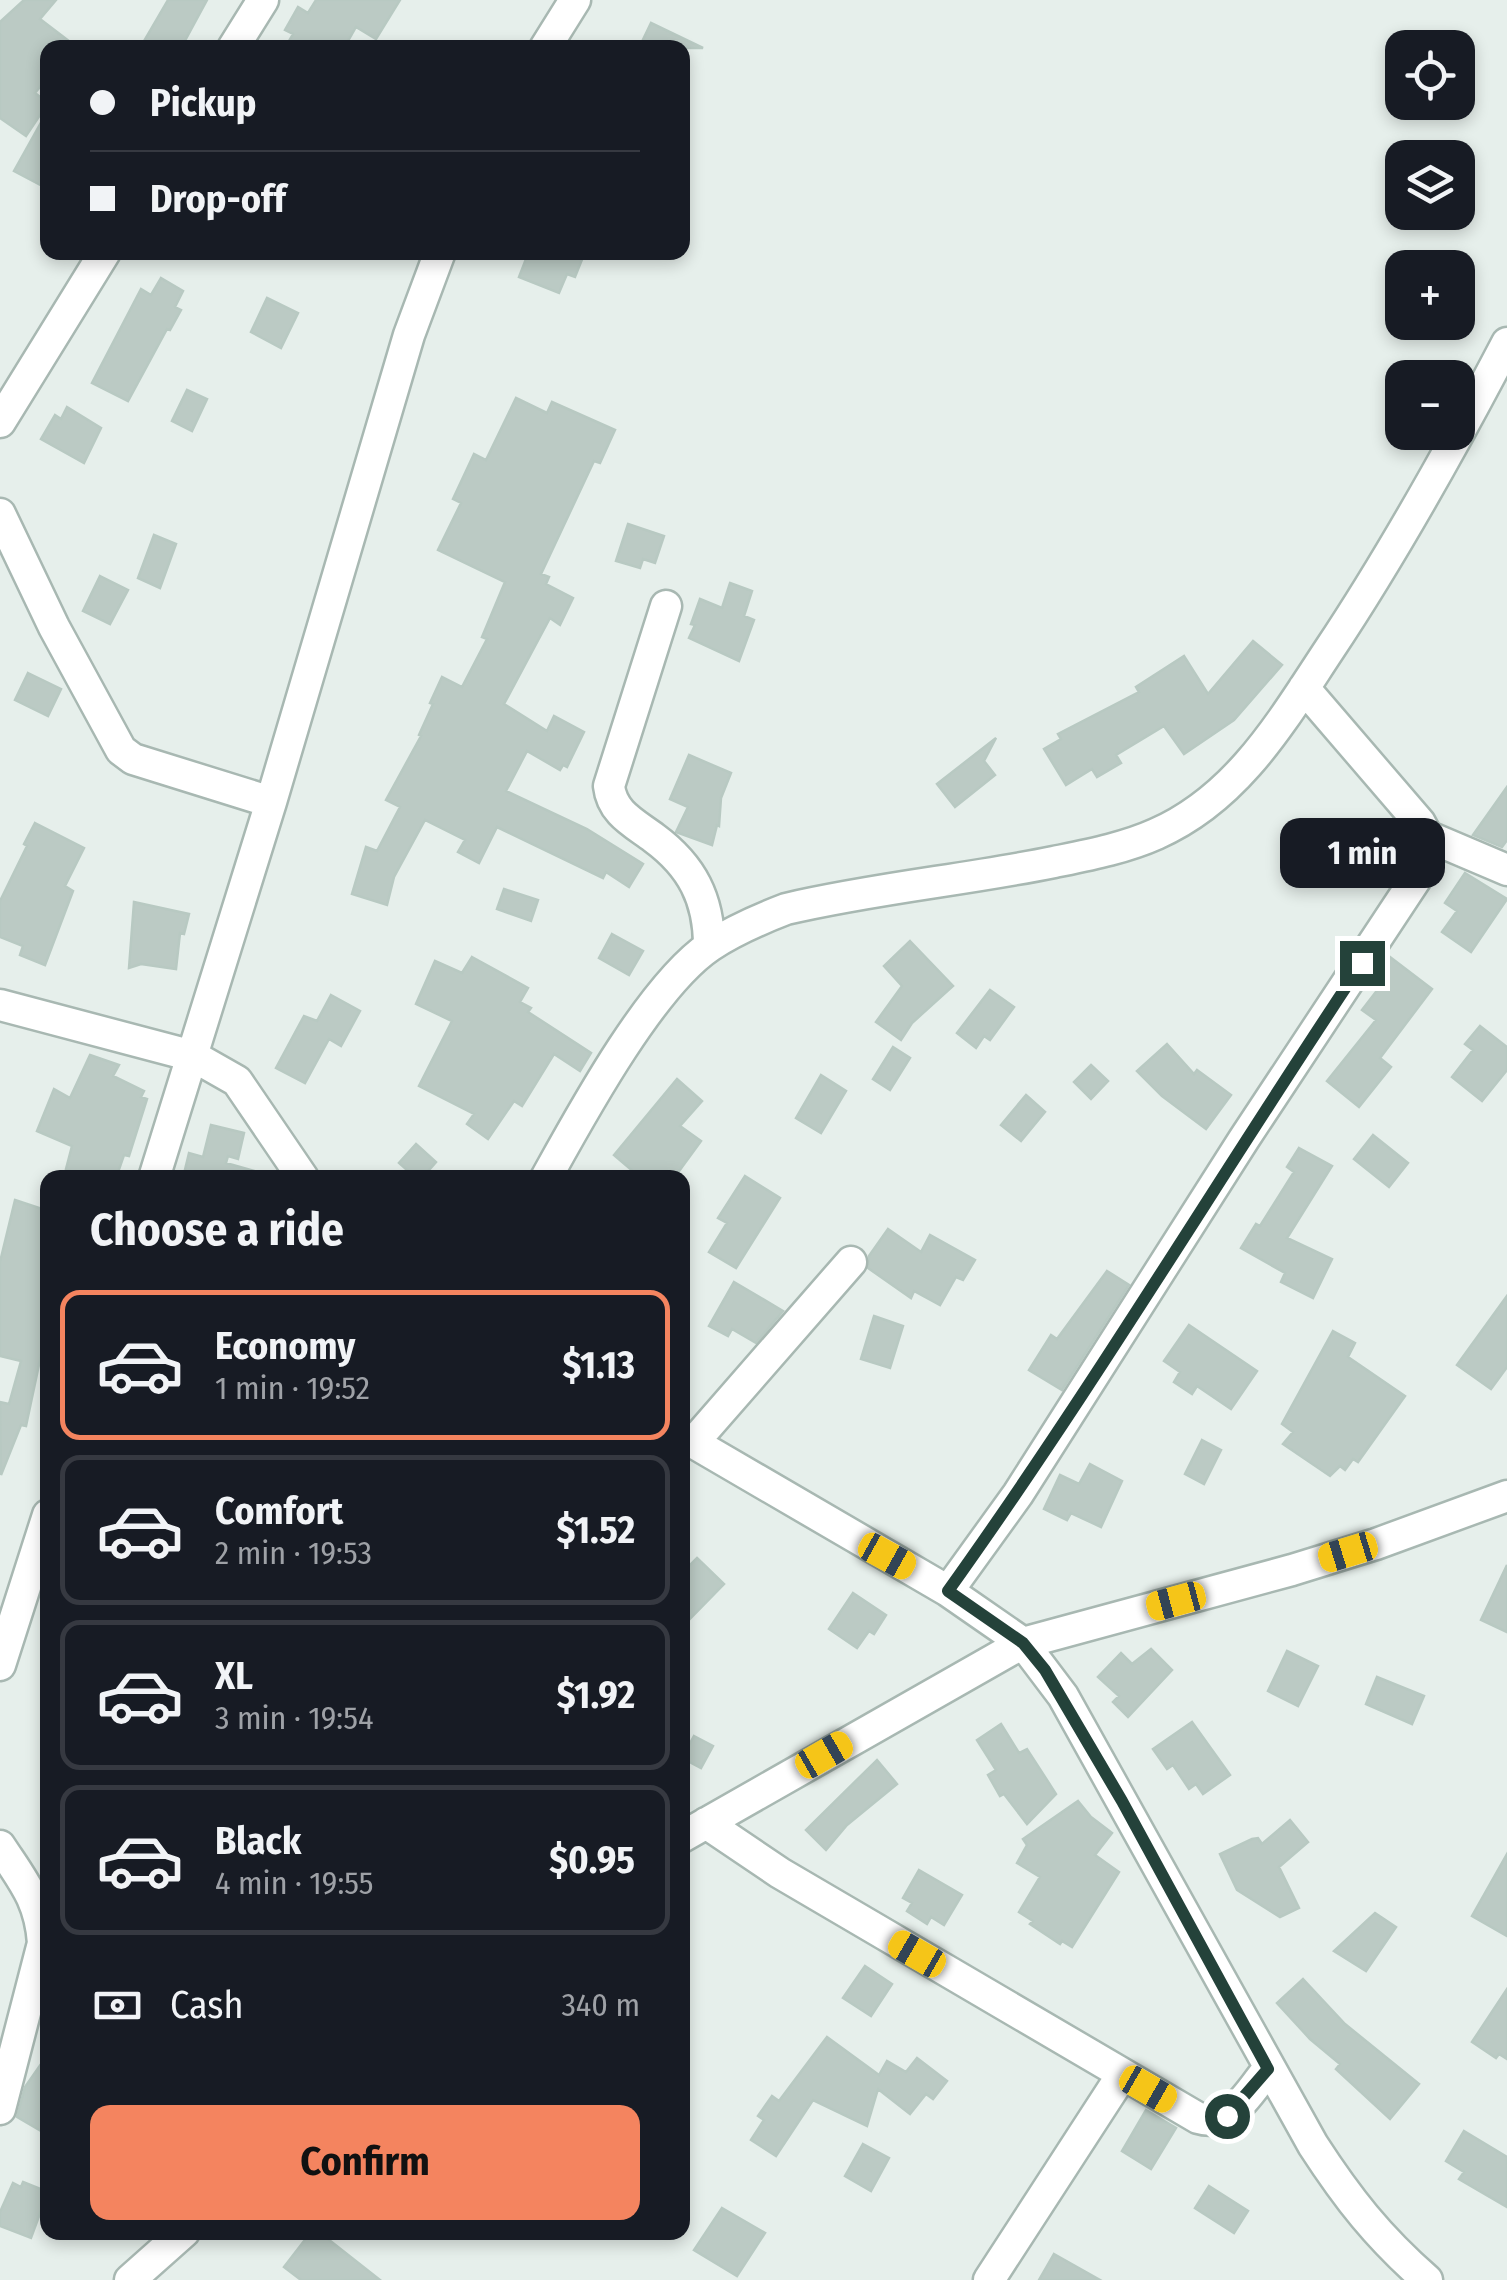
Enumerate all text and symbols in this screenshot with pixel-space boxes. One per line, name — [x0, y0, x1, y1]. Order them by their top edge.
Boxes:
map controls — [1385, 30, 1475, 450]
button: locate — [1385, 30, 1475, 120]
text: Pickup — [150, 80, 256, 126]
button: layers — [1385, 140, 1475, 230]
text: Drop-off — [150, 176, 286, 222]
button: + — [1385, 250, 1475, 340]
button: − — [1385, 360, 1475, 450]
callout: 1 min — [1280, 818, 1444, 888]
text: 1 min — [1328, 834, 1397, 872]
route end — [1340, 941, 1385, 986]
text: Choose a ride — [90, 1203, 344, 1257]
icon: car — [95, 1320, 185, 1410]
text: Economy — [215, 1323, 355, 1369]
text: $1.13 — [562, 1342, 635, 1388]
text: 1 min · 19:52 — [215, 1369, 370, 1407]
icon: car — [95, 1485, 185, 1575]
text: Comfort — [215, 1488, 343, 1534]
text: $1.52 — [556, 1507, 635, 1553]
car — [853, 1528, 921, 1584]
car — [1315, 1529, 1381, 1575]
text: 2 min · 19:53 — [215, 1534, 372, 1572]
car — [1143, 1579, 1209, 1623]
icon: car — [95, 1650, 185, 1740]
text: XL — [215, 1653, 253, 1699]
text: $1.92 — [557, 1672, 635, 1718]
text: 3 min · 19:54 — [215, 1699, 373, 1737]
car — [791, 1727, 857, 1783]
icon: car — [95, 1815, 185, 1905]
text: Black — [215, 1818, 301, 1864]
text: $0.95 — [549, 1837, 635, 1883]
text: 4 min · 19:55 — [215, 1864, 374, 1902]
car — [884, 1926, 950, 1982]
icon: cash — [90, 1978, 145, 2033]
text: Cash — [170, 1982, 244, 2028]
text: 340 m — [561, 1986, 640, 2024]
car — [1115, 2061, 1181, 2117]
route start — [1205, 2094, 1250, 2139]
button: Confirm — [90, 2105, 640, 2220]

